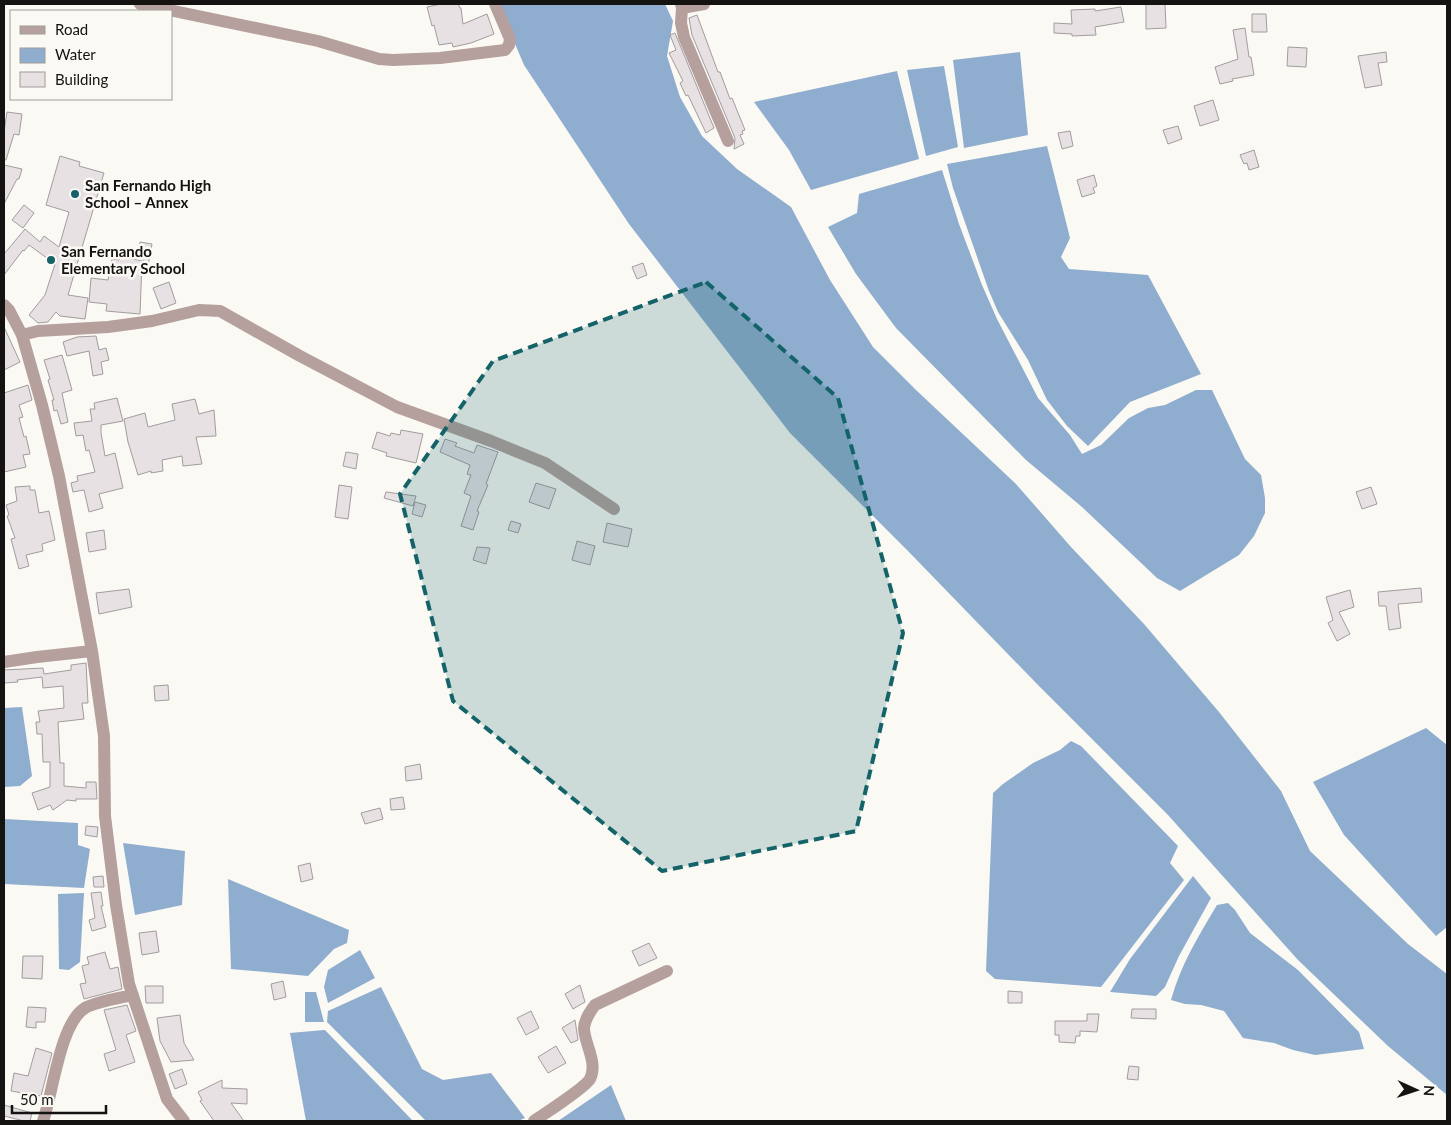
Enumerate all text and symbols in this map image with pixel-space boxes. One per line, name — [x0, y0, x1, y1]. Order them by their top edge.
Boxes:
legend — [10, 10, 172, 100]
text: Road — [55, 20, 88, 38]
text: Water — [55, 45, 96, 63]
text: Building — [55, 70, 108, 88]
place label: San Fernando High School – Annex — [85, 176, 211, 211]
marker: San Fernando High School – Annex — [69, 188, 81, 200]
place label: San Fernando Elementary School — [61, 242, 185, 277]
marker: San Fernando Elementary School — [45, 254, 57, 266]
north arrow — [1391, 1065, 1441, 1115]
scale bar — [12, 1082, 106, 1114]
text: N — [1421, 1085, 1438, 1097]
text: 50 m — [20, 1090, 54, 1108]

